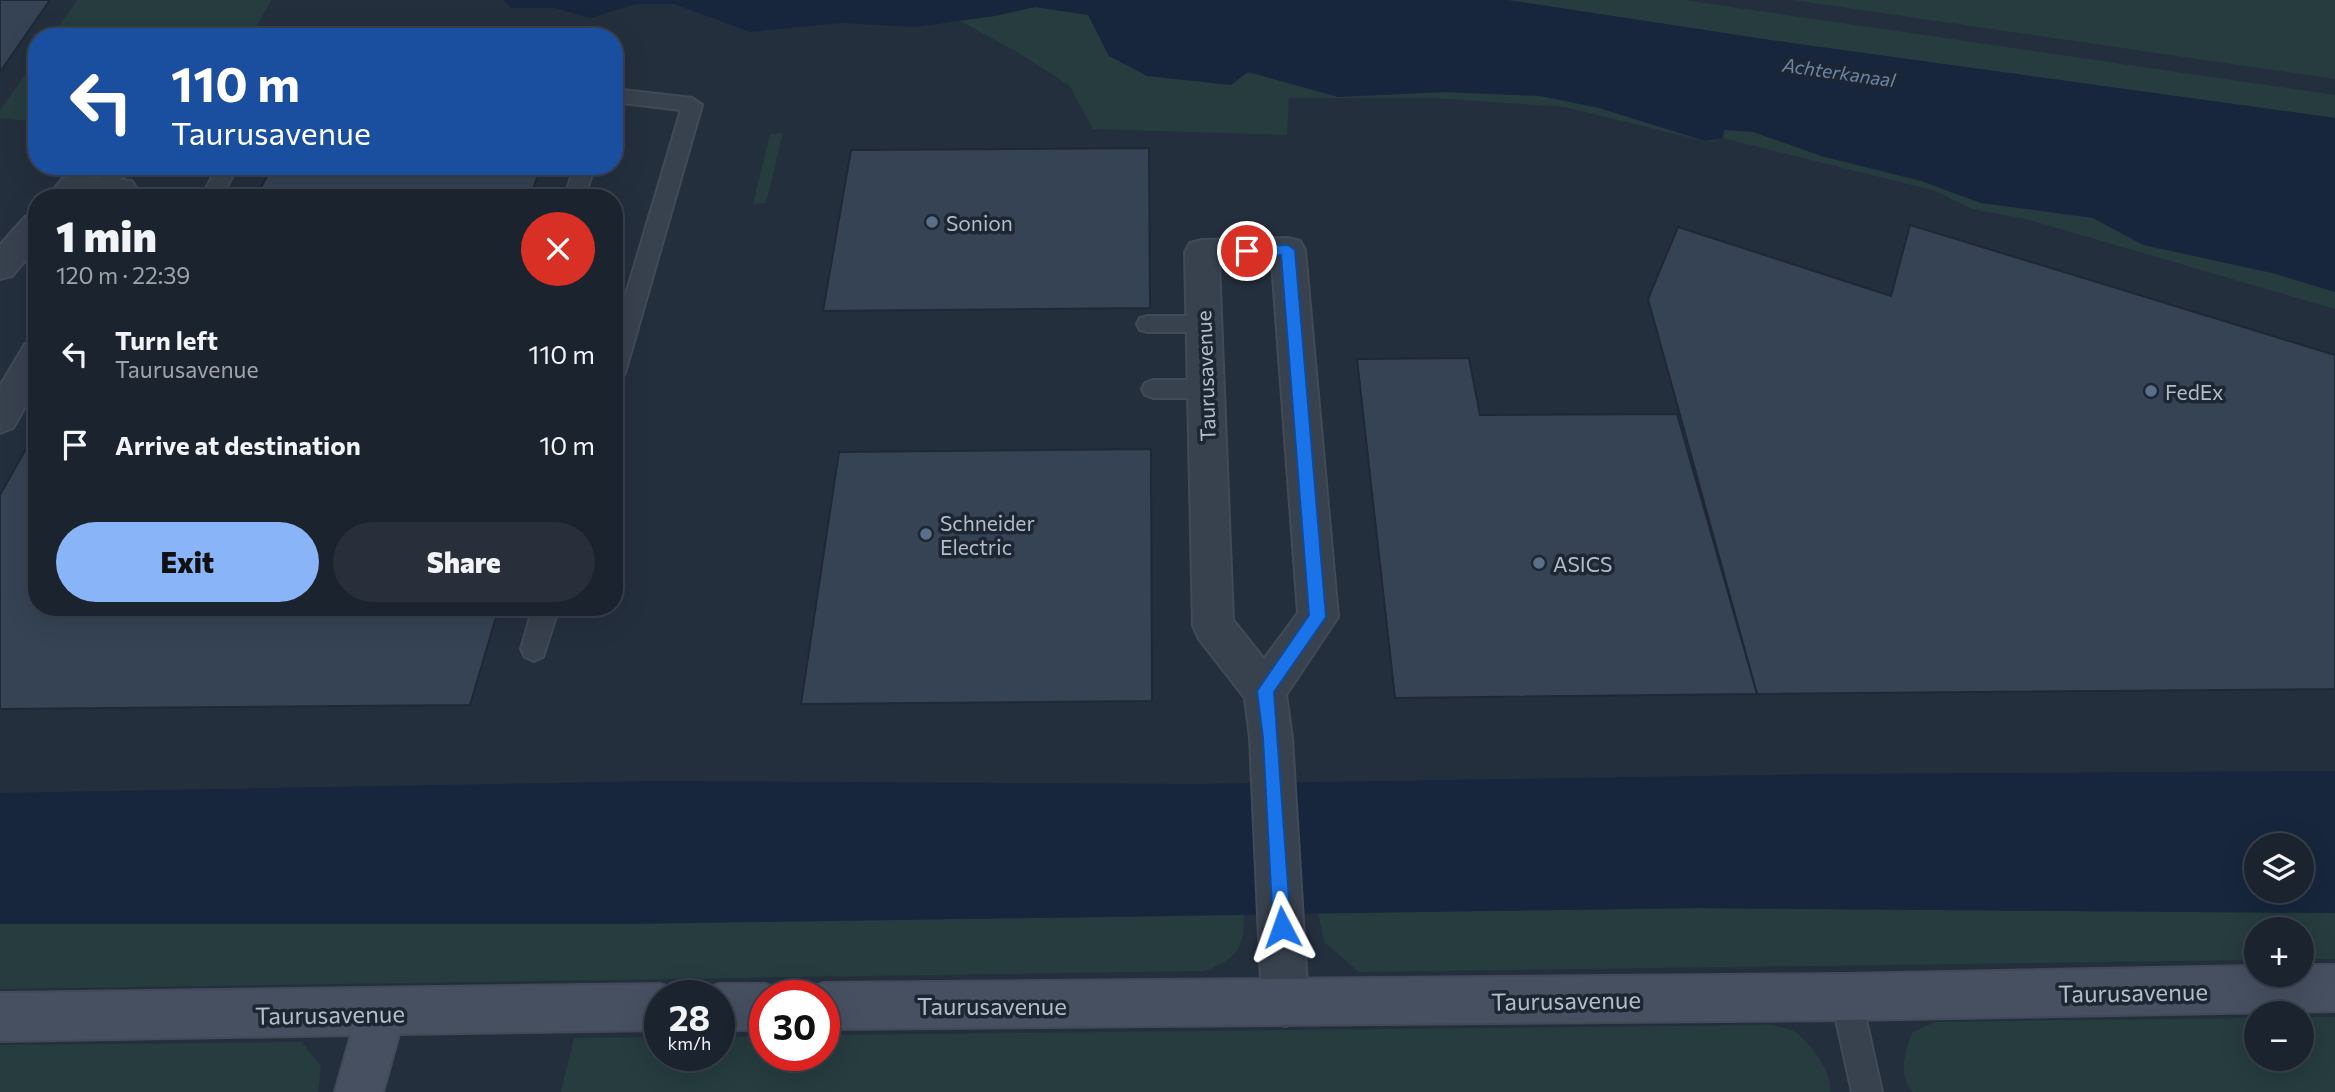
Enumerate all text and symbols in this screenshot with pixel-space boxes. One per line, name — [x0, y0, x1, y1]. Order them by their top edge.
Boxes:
text: 110 m — [171, 52, 300, 112]
water label: Achterkanaal — [1780, 53, 1898, 91]
icon: left — [56, 56, 147, 147]
text: Taurusavenue — [171, 112, 371, 152]
text: 1 min — [56, 209, 157, 261]
place label: Sonion — [946, 210, 1013, 235]
button: close — [521, 212, 595, 286]
marker: Sonion — [924, 214, 940, 230]
pin — [1217, 221, 1277, 281]
icon: arrive — [1228, 232, 1266, 270]
text: 120 m · 22:39 — [56, 261, 190, 289]
street label: Taurusavenue — [1190, 310, 1220, 442]
text: Turn left — [115, 324, 218, 355]
icon: left — [56, 335, 94, 373]
text: 110 m — [528, 338, 595, 369]
text: Taurusavenue — [115, 355, 259, 383]
place label: FedEx — [2165, 379, 2223, 404]
marker: FedEx — [2143, 383, 2159, 399]
icon: arrive — [56, 426, 94, 464]
text: Arrive at destination — [115, 429, 361, 460]
text: 10 m — [539, 429, 595, 460]
place label: Schneider Electric — [940, 510, 1035, 559]
button: Exit — [56, 522, 319, 602]
button: Share — [333, 522, 595, 602]
marker: Schneider Electric — [918, 526, 934, 542]
place label: ASICS — [1553, 551, 1612, 576]
marker: ASICS — [1531, 555, 1547, 571]
map controls — [2244, 833, 2314, 1071]
button: layers — [2244, 833, 2314, 903]
position arrow — [1245, 890, 1319, 964]
button: + — [2244, 917, 2314, 987]
street label: Taurusavenue — [2058, 976, 2208, 1008]
speed limit sign: 30 — [749, 980, 840, 1071]
street label: Taurusavenue — [1491, 984, 1641, 1016]
street label: Taurusavenue — [917, 991, 1067, 1020]
text: 28 — [669, 995, 710, 1038]
street label: Taurusavenue — [255, 998, 405, 1030]
button: − — [2244, 1001, 2314, 1071]
text: km/h — [668, 1032, 711, 1054]

